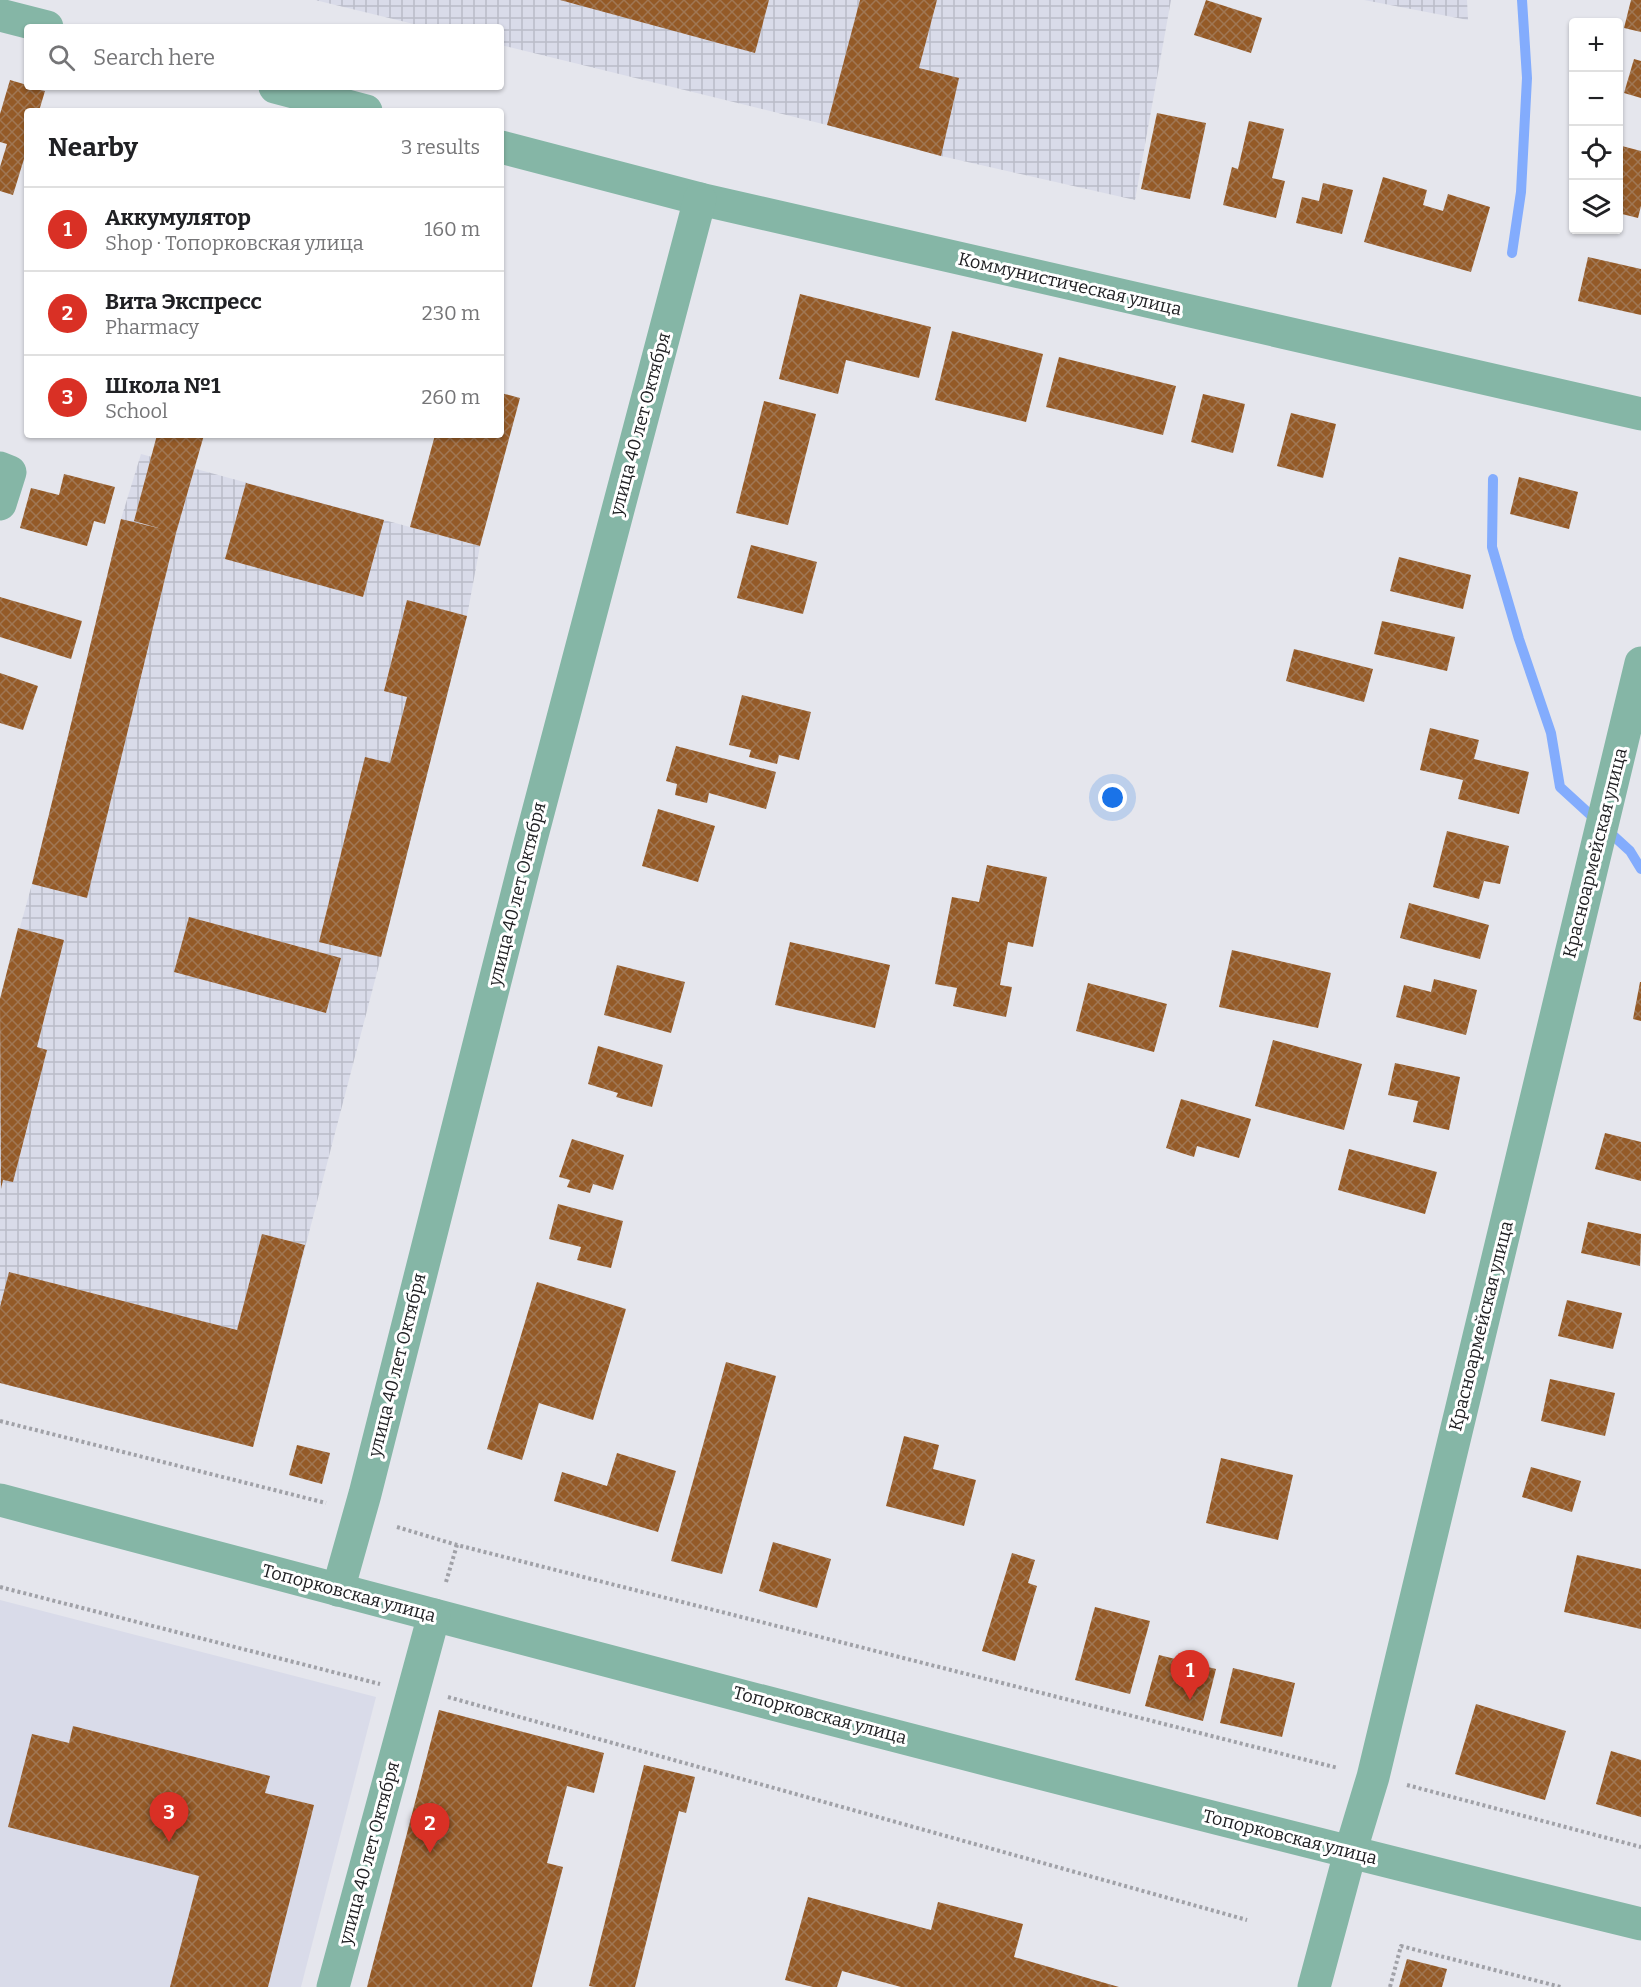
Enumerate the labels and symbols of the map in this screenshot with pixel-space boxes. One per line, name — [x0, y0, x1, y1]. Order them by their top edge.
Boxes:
street label: Коммунистическая улица — [956, 248, 1184, 320]
street label: улица 40 лет Октября — [605, 330, 675, 519]
street label: Красноармейская улица — [1558, 746, 1632, 960]
your location — [1098, 783, 1127, 812]
street label: улица 40 лет Октября — [483, 800, 551, 989]
street label: Красноармейская улица — [1444, 1219, 1518, 1433]
street label: улица 40 лет Октября — [363, 1271, 431, 1460]
street label: Топорковская улица — [260, 1559, 438, 1627]
pin: 1 — [1170, 1650, 1210, 1700]
street label: Топорковская улица — [731, 1681, 909, 1749]
street label: улица 40 лет Октября — [334, 1759, 404, 1948]
pin: 3 — [150, 1792, 188, 1842]
pin: 2 — [410, 1804, 450, 1853]
street label: Топорковская улица — [1201, 1805, 1380, 1869]

